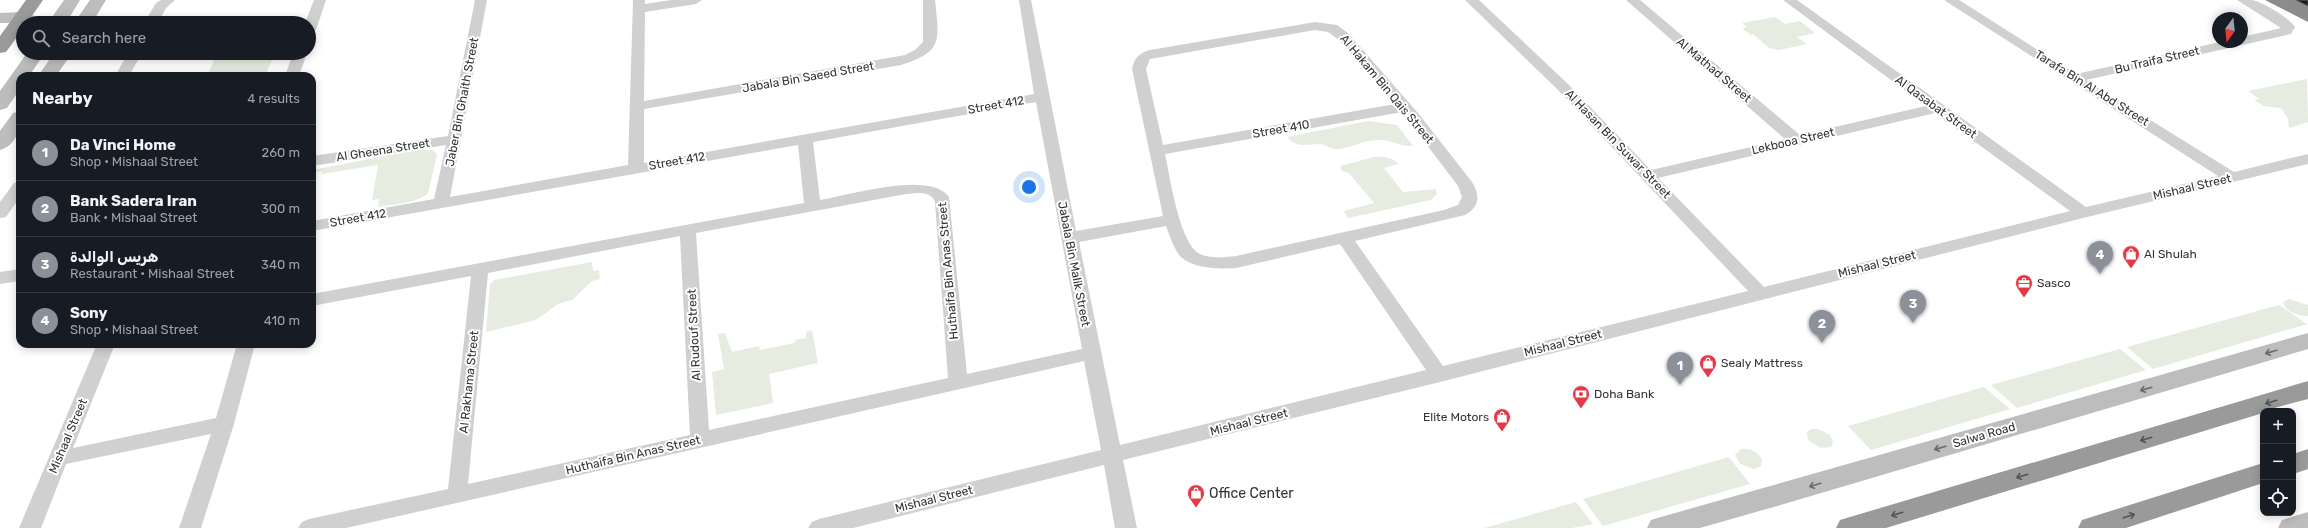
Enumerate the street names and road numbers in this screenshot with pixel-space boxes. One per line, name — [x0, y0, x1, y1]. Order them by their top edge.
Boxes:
street label: Al Hakam Bin Qais Street — [1337, 32, 1437, 147]
street label: Al Mathad Street — [1674, 35, 1755, 106]
street label: Jaber Bin Ghaith Street — [443, 36, 481, 168]
street label: Bu Traifa Street — [2113, 43, 2201, 77]
street label: Tarafa Bin Al Abd Street — [2032, 47, 2152, 129]
street label: Jabala Bin Saeed Street — [741, 58, 875, 96]
street label: Al Qasabat Street — [1892, 73, 1980, 141]
street label: Al Hasan Bin Suwar Street — [1562, 87, 1674, 202]
street label: Street 412 — [967, 93, 1025, 117]
street label: Street 410 — [1251, 117, 1311, 141]
street label: Lekbooa Street — [1750, 125, 1836, 157]
street label: Al Gheena Street — [335, 136, 431, 164]
street label: Street 412 — [648, 149, 706, 173]
street label: Mishaal Street — [2152, 171, 2233, 203]
street label: Jabala Bin Malik Street — [1055, 200, 1093, 328]
street label: Huthaifa Bin Anas Street — [935, 201, 961, 340]
street label: Street 412 — [329, 206, 387, 230]
street label: Mishaal Street — [1837, 247, 1918, 280]
street label: Al Rudouf Street — [685, 288, 703, 381]
street label: Mishaal Street — [1523, 326, 1604, 359]
street label: Al Rakhama Street — [457, 330, 481, 434]
street label: Mishaal Street — [46, 396, 90, 475]
street label: Mishaal Street — [1209, 405, 1290, 438]
street label: Salwa Road — [1951, 419, 2017, 451]
street label: Huthaifa Bin Anas Street — [564, 433, 702, 477]
street label: Mishaal Street — [894, 482, 975, 515]

